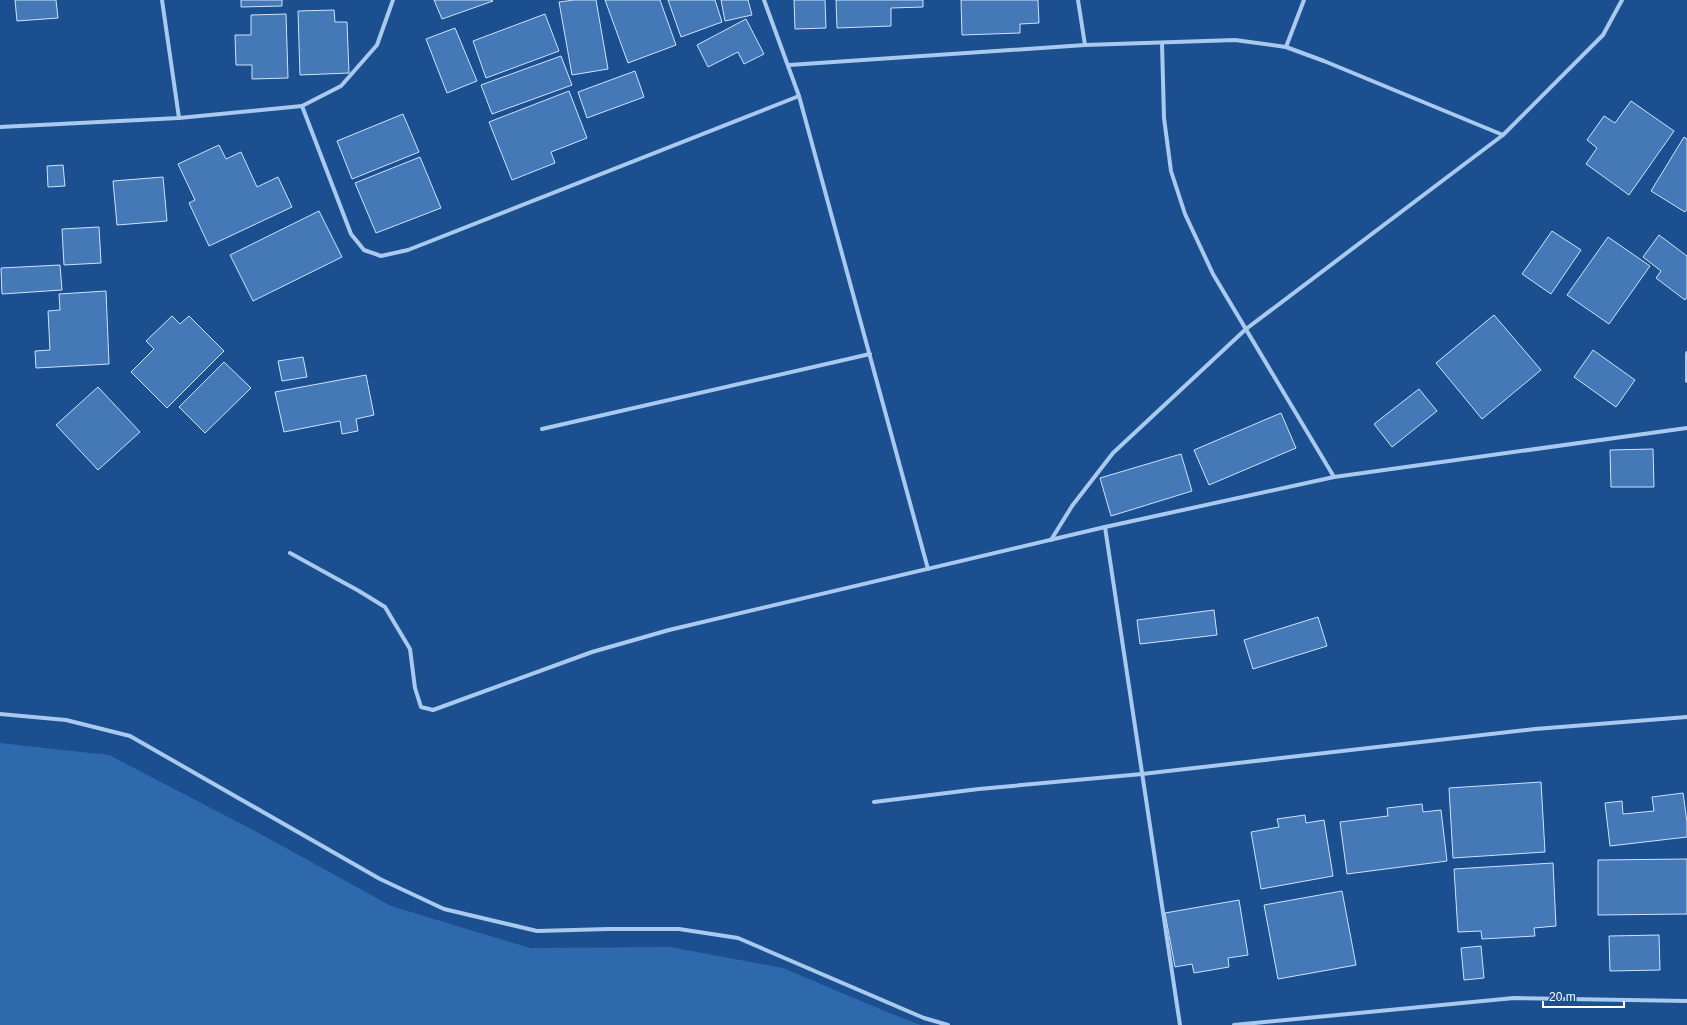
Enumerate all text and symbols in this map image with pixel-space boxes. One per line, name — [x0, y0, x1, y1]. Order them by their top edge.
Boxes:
scale bar — [1543, 983, 1624, 1009]
text: 20 m — [1549, 990, 1576, 1004]

